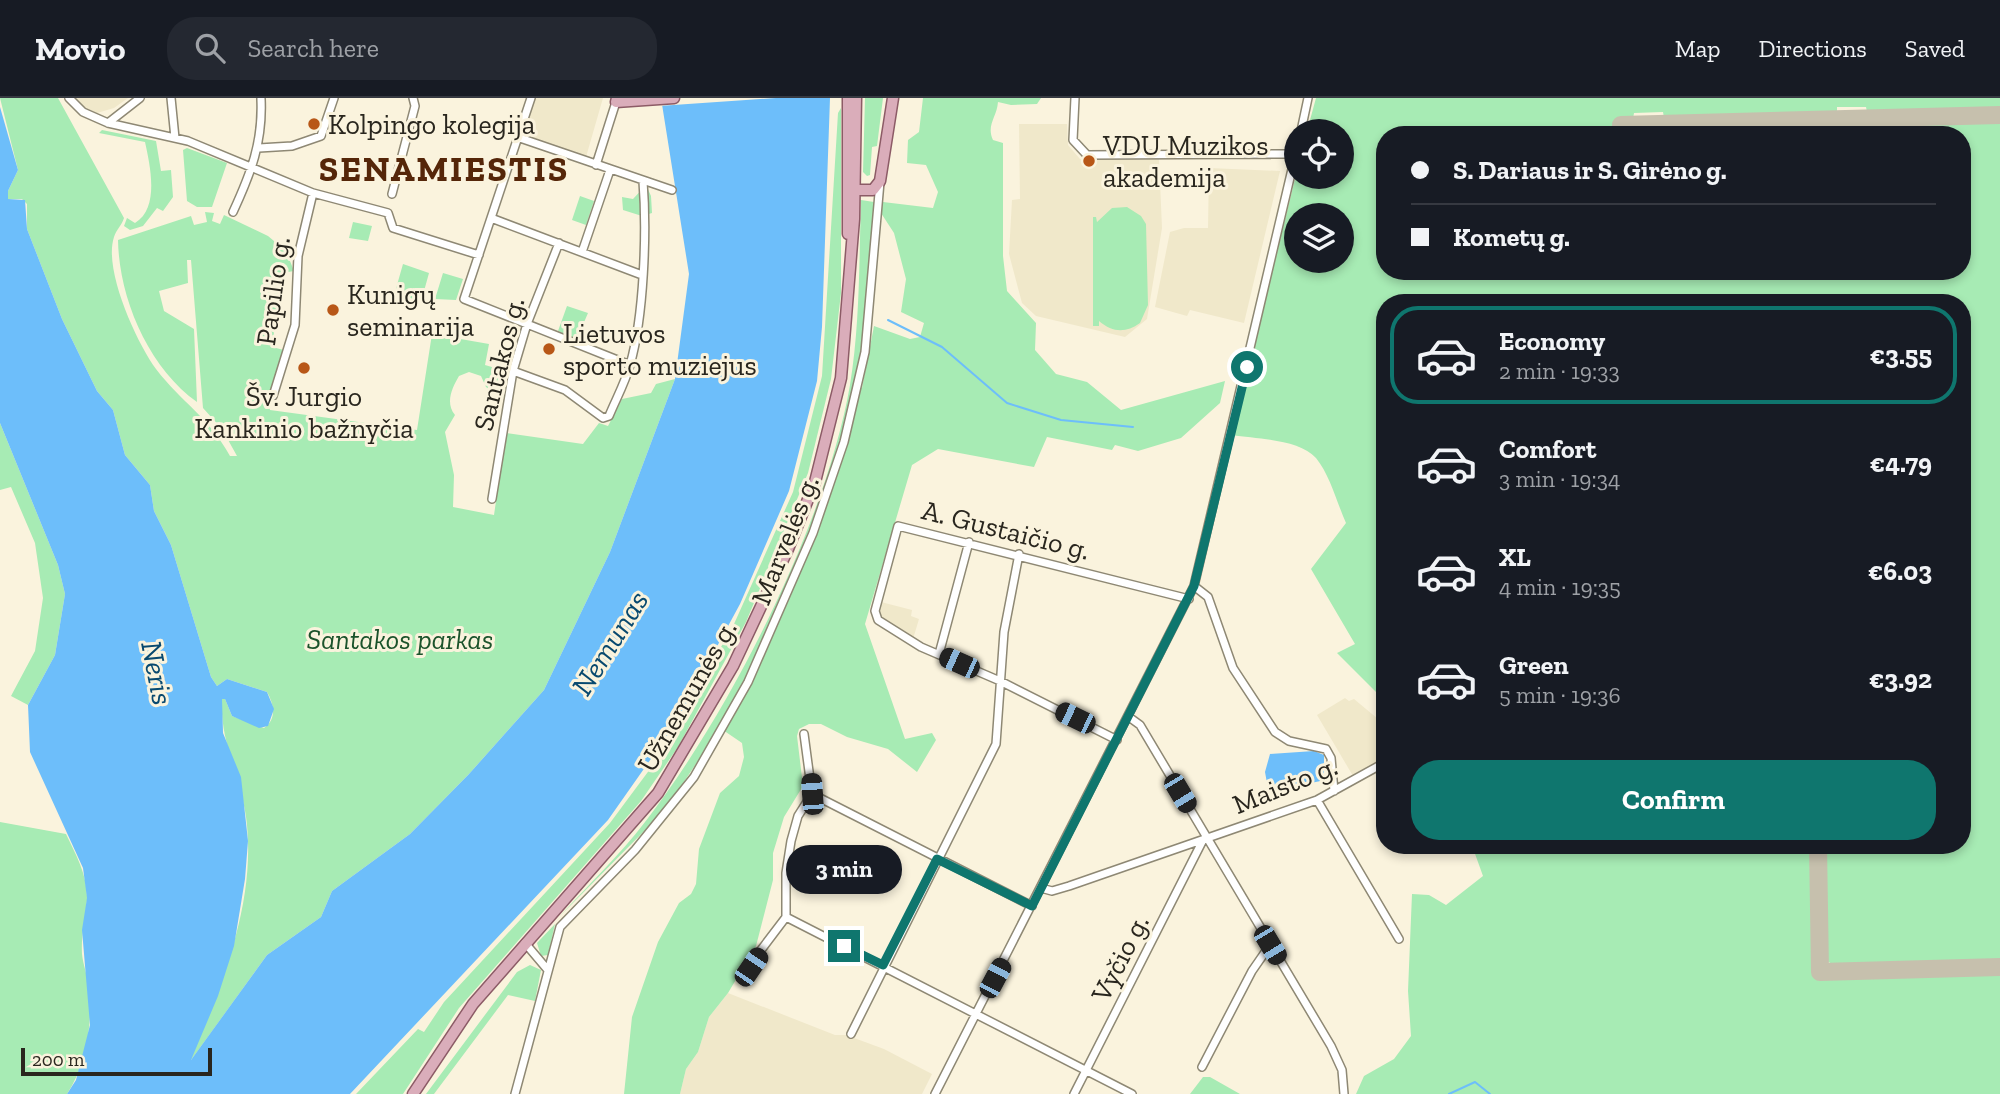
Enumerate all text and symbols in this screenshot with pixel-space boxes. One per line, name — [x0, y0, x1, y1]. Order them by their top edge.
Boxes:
search box — [167, 17, 657, 80]
text: Movio — [35, 29, 125, 68]
icon: search — [191, 29, 229, 67]
text: Search here — [247, 32, 379, 64]
text: Map — [1675, 34, 1721, 63]
text: Directions — [1759, 34, 1867, 63]
text: Saved — [1905, 34, 1965, 63]
place label: Kolpingo kolegija — [328, 108, 536, 141]
marker: Kolpingo kolegija — [306, 116, 322, 132]
map controls — [1284, 119, 1354, 273]
button: locate — [1284, 119, 1354, 189]
place label: VDU Muzikos akademija — [1102, 129, 1268, 194]
district label: SENAMIESTIS — [319, 148, 569, 190]
marker: VDU Muzikos akademija — [1081, 153, 1097, 169]
text: S. Dariaus ir S. Girėno g. — [1453, 154, 1727, 186]
button: layers — [1284, 203, 1354, 273]
text: Kometų g. — [1453, 221, 1570, 253]
street label: Papilio g. — [249, 234, 297, 348]
place label: Kunigų seminarija — [347, 278, 475, 343]
street label: Santakos g. — [467, 294, 531, 434]
marker: Kunigų seminarija — [325, 302, 341, 318]
place label: Lietuvos sporto muziejus — [563, 317, 757, 382]
icon: car — [1415, 324, 1478, 387]
text: Economy — [1499, 325, 1605, 357]
text: €3.55 — [1870, 339, 1932, 371]
marker: Lietuvos sporto muziejus — [541, 341, 557, 357]
route start — [1231, 351, 1263, 383]
text: 2 min · 19:33 — [1499, 357, 1620, 385]
marker: Šv. Jurgio Kankinio bažnyčia — [296, 360, 312, 376]
place label: Šv. Jurgio Kankinio bažnyčia — [194, 380, 414, 445]
icon: car — [1415, 432, 1478, 495]
text: Comfort — [1499, 433, 1596, 465]
text: €4.79 — [1870, 447, 1932, 479]
text: 3 min · 19:34 — [1499, 465, 1620, 493]
street label: Marvelės g. — [744, 470, 826, 610]
street label: A. Gustaičio g. — [919, 493, 1093, 567]
icon: car — [1415, 540, 1478, 603]
text: XL — [1499, 541, 1531, 573]
text: €6.03 — [1868, 555, 1932, 587]
text: 4 min · 19:35 — [1499, 573, 1621, 601]
water label: Nemunas — [564, 584, 656, 702]
street label: Užnemunės g. — [630, 614, 744, 778]
park label: Santakos parkas — [307, 623, 493, 656]
water label: Neris — [133, 638, 181, 708]
car — [936, 645, 983, 681]
icon: car — [1415, 648, 1478, 711]
text: Green — [1499, 649, 1569, 681]
text: €3.92 — [1869, 663, 1932, 695]
text: 5 min · 19:36 — [1499, 681, 1621, 709]
car — [1052, 699, 1099, 737]
street label: Maisto g. — [1228, 749, 1342, 821]
button: Confirm — [1411, 760, 1936, 840]
car — [1161, 770, 1200, 816]
car — [801, 772, 824, 816]
callout: 3 min — [786, 844, 902, 894]
text: 3 min — [815, 855, 873, 883]
street label: Vyčio g. — [1084, 909, 1156, 1008]
car — [1251, 922, 1290, 968]
route end — [828, 930, 860, 962]
car — [731, 944, 772, 990]
car — [976, 955, 1015, 1001]
scale bar — [21, 1045, 212, 1077]
text: 200 m — [32, 1048, 84, 1071]

